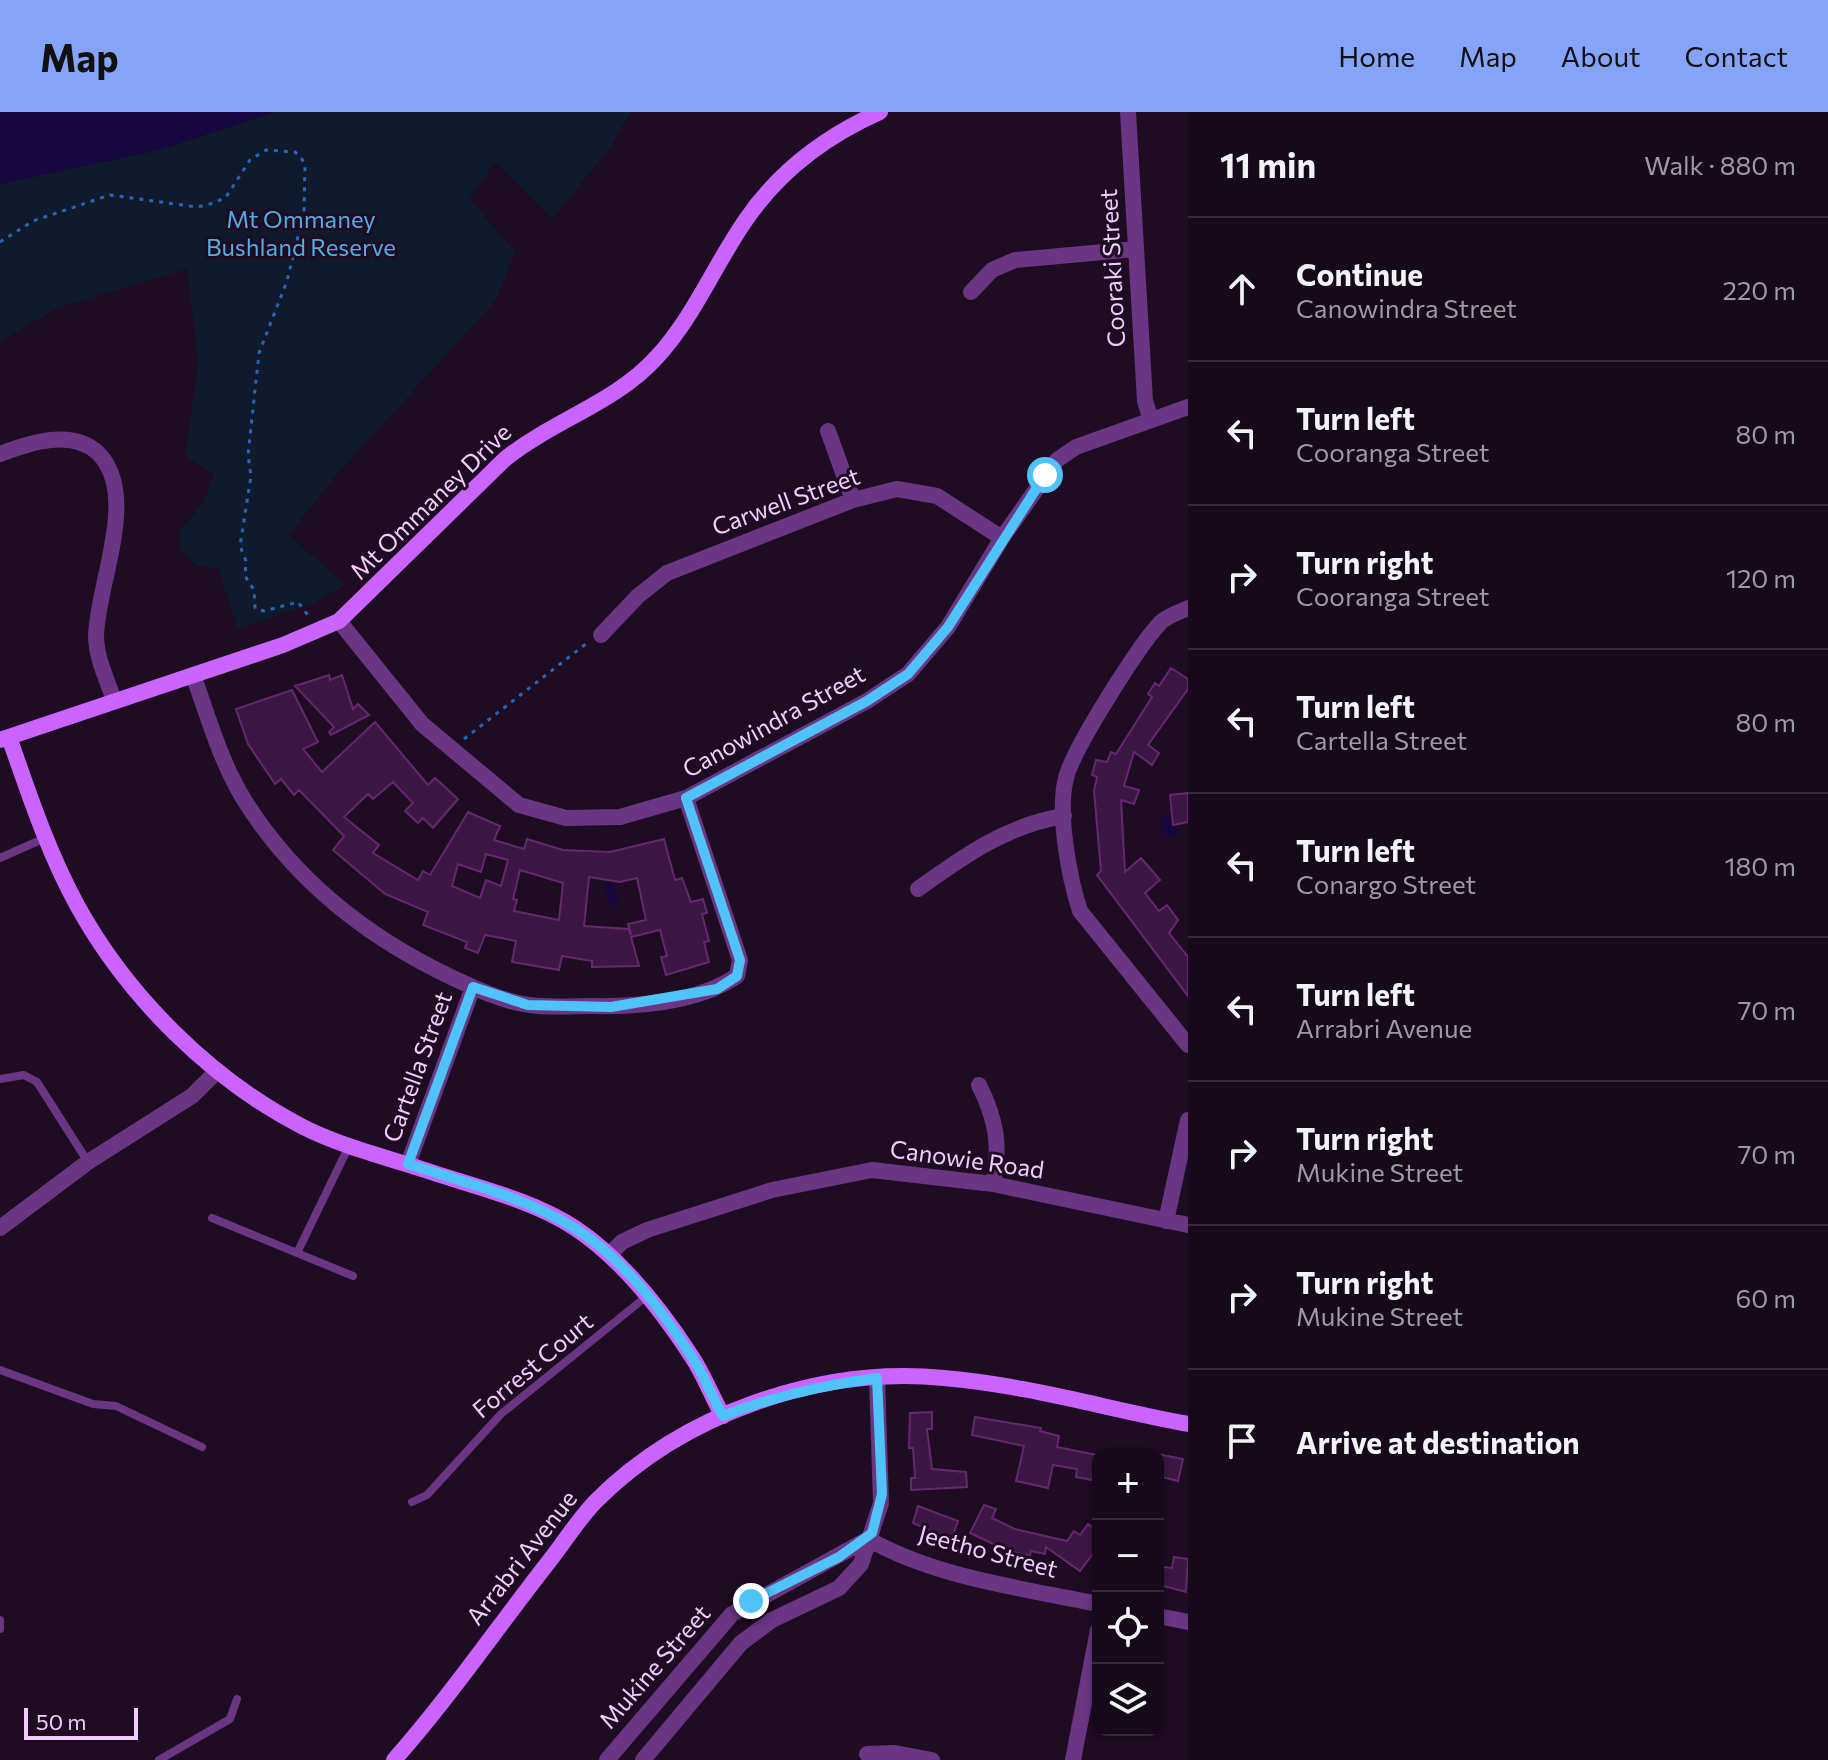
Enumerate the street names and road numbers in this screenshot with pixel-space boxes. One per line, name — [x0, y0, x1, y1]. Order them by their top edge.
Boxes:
street label: Cooraki Street — [1093, 188, 1130, 348]
street label: Mt Ommaney Drive — [344, 417, 516, 585]
street label: Carwell Street — [708, 460, 863, 541]
street label: Canowindra Street — [677, 658, 870, 783]
street label: Cartella Street — [376, 987, 457, 1146]
street label: Canowie Road — [888, 1133, 1046, 1184]
street label: Forrest Court — [466, 1306, 598, 1423]
street label: Arrabri Avenue — [459, 1484, 582, 1630]
street label: Jeetho Street — [916, 1518, 1061, 1583]
street label: Mukine Street — [592, 1598, 716, 1734]

